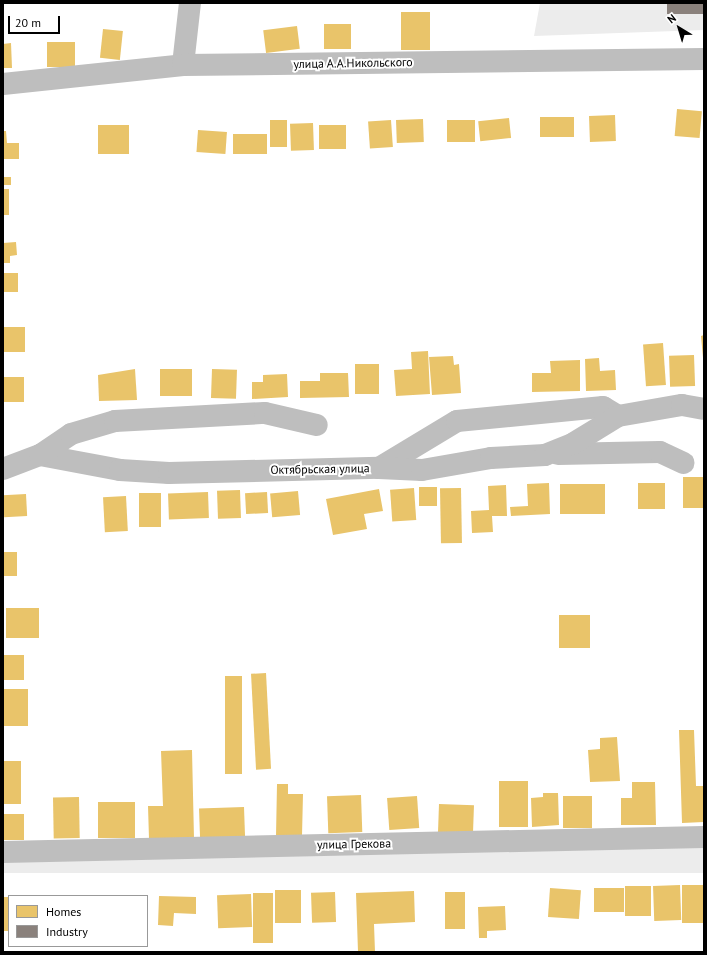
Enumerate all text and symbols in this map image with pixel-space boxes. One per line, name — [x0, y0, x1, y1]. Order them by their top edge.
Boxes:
scale bar — [10, 8, 62, 34]
north arrow — [659, 8, 699, 48]
text: N — [664, 11, 679, 26]
text: 20 m — [15, 15, 41, 30]
street label: улица А.А.Никольского — [293, 55, 413, 71]
street label: Октябрьская улица — [270, 461, 370, 477]
street label: улица Грекова — [317, 836, 391, 852]
legend — [8, 895, 148, 947]
text: Homes — [46, 904, 81, 919]
text: Industry — [46, 924, 88, 939]

